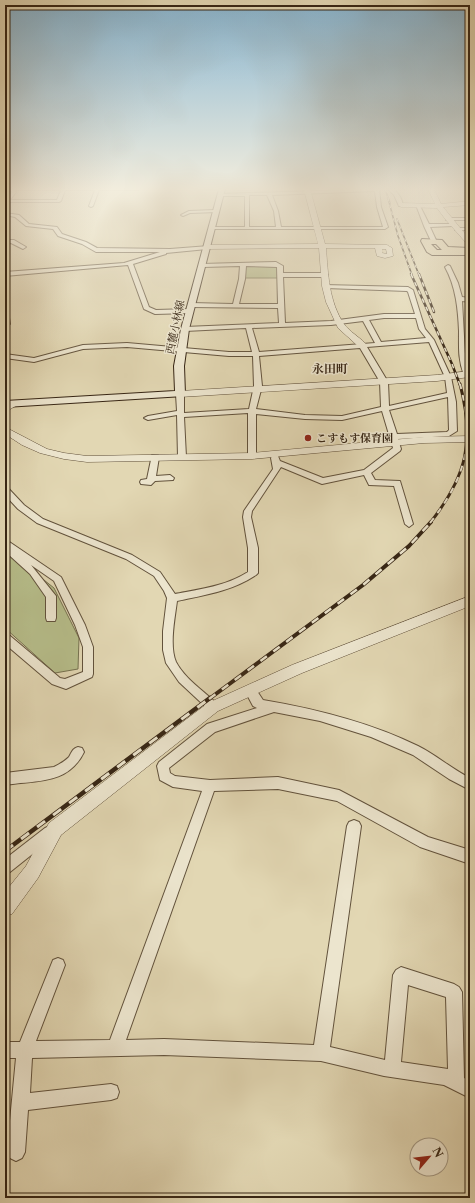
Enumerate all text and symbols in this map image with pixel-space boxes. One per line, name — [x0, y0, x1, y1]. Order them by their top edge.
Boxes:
street label: 西麓小林線 — [162, 299, 188, 355]
district label: 永田町 — [312, 361, 348, 376]
place label: こすもす保育園 — [316, 431, 393, 445]
marker: こすもす保育園 — [303, 433, 313, 443]
north arrow — [409, 1137, 449, 1177]
text: N — [429, 1145, 446, 1160]

